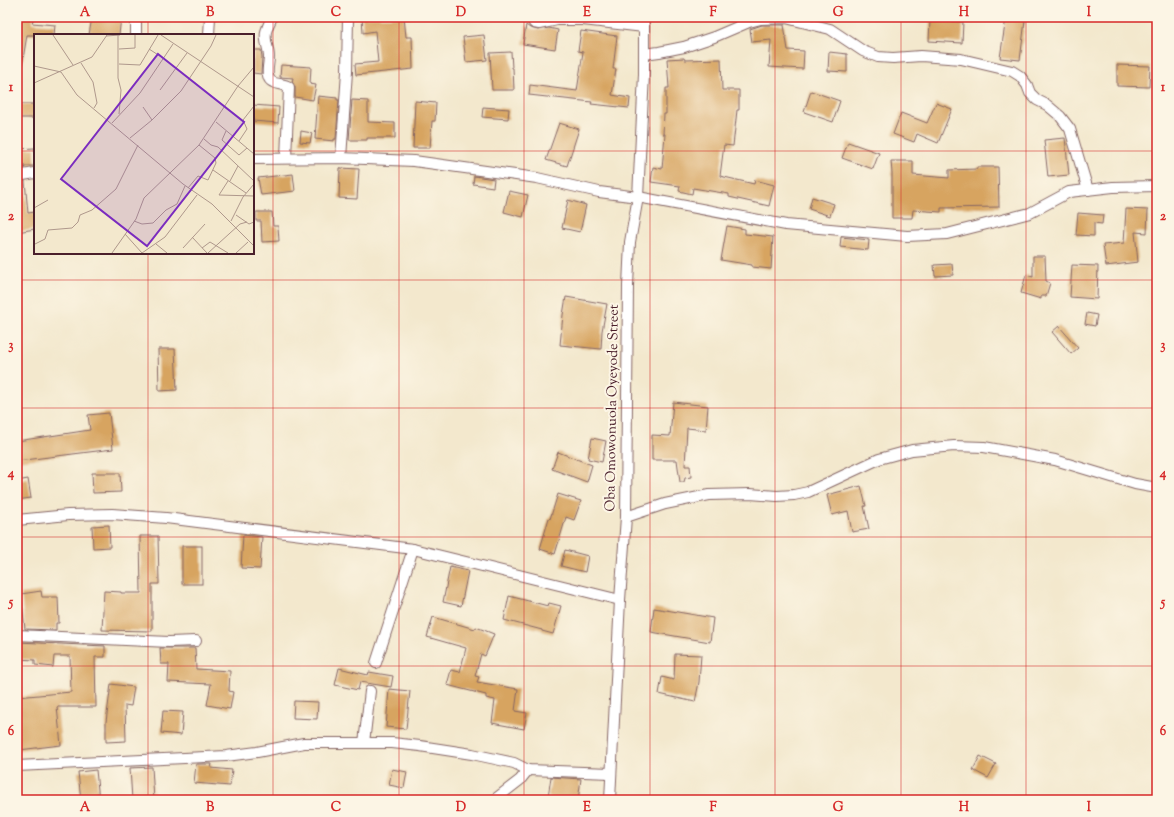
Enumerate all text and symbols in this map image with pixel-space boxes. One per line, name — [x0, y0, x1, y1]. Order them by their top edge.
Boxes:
text: A — [80, 4, 91, 22]
text: B — [206, 4, 215, 22]
text: C — [331, 4, 341, 22]
text: D — [456, 4, 466, 22]
text: E — [583, 4, 591, 22]
text: F — [709, 4, 717, 22]
text: G — [833, 4, 844, 22]
text: H — [959, 4, 970, 22]
text: I — [1087, 4, 1092, 22]
inset map — [34, 34, 254, 254]
text: 1 — [9, 79, 14, 97]
text: 1 — [1161, 79, 1166, 97]
text: 2 — [8, 208, 15, 226]
text: 2 — [1160, 208, 1167, 226]
street label: Oba Omowonuola Oyeyode Street — [601, 304, 625, 512]
text: 3 — [8, 337, 14, 355]
text: 3 — [1160, 337, 1166, 355]
text: 4 — [7, 465, 15, 483]
text: 4 — [1159, 465, 1167, 483]
text: 5 — [8, 594, 14, 612]
text: 5 — [1160, 594, 1166, 612]
text: 6 — [8, 723, 15, 741]
text: 6 — [1160, 723, 1167, 741]
text: A — [80, 799, 91, 817]
text: B — [206, 799, 215, 817]
text: C — [331, 799, 341, 817]
text: D — [456, 799, 466, 817]
text: E — [583, 799, 591, 817]
text: F — [709, 799, 717, 817]
text: G — [833, 799, 844, 817]
text: H — [959, 799, 970, 817]
text: I — [1087, 799, 1092, 817]

